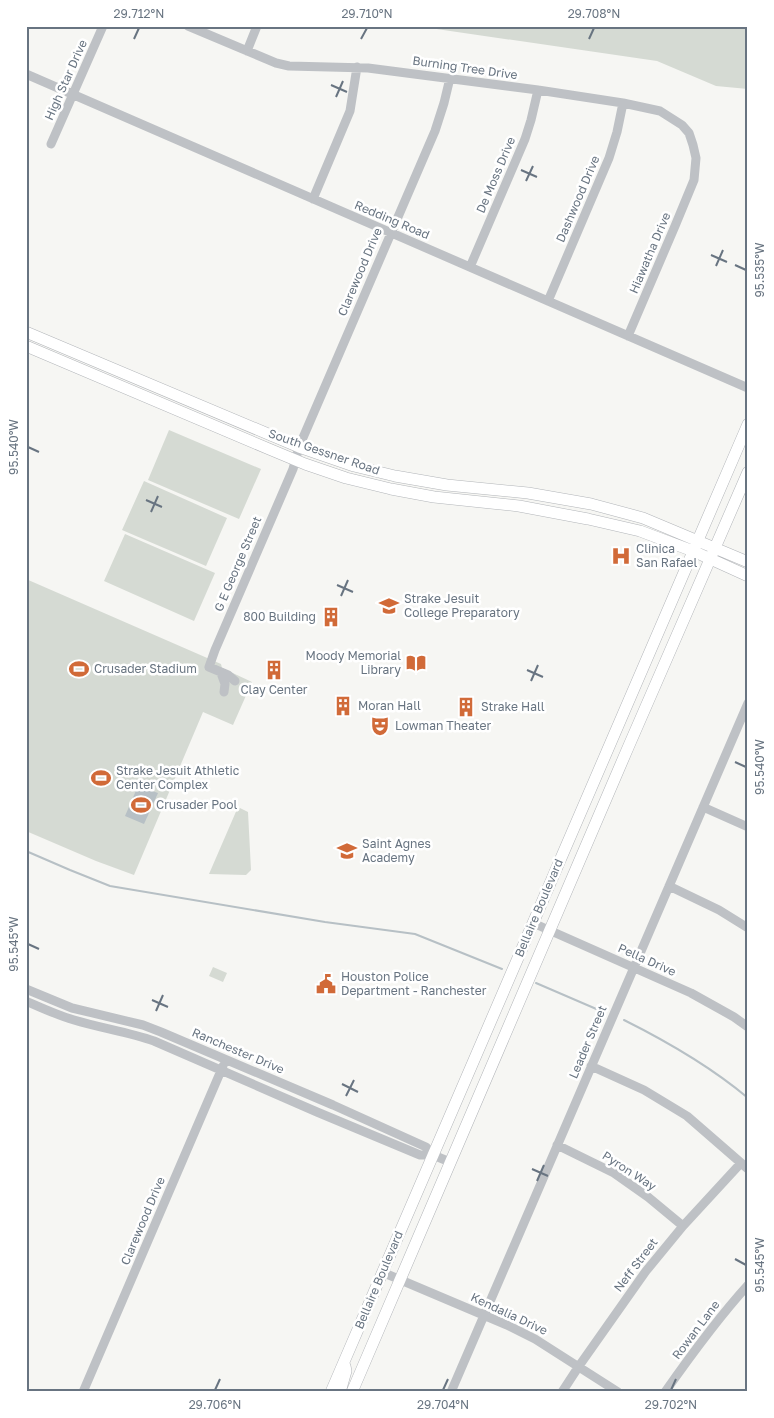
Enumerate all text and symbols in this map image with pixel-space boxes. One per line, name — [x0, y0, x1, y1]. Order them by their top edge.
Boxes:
text: 29.712°N — [114, 6, 164, 21]
text: 29.710°N — [341, 6, 393, 21]
text: 29.708°N — [568, 6, 620, 21]
street label: High Star Drive — [41, 37, 90, 122]
street label: Burning Tree Drive — [412, 53, 519, 82]
street label: De Moss Drive — [473, 134, 518, 215]
street label: Dashwood Drive — [552, 153, 603, 245]
street label: Redding Road — [352, 197, 432, 242]
street label: Hiawatha Drive — [626, 210, 673, 296]
street label: Clarewood Drive — [334, 225, 385, 318]
text: 95.535°W — [752, 242, 767, 297]
text: 95.540°W — [6, 419, 21, 475]
street label: South Gessner Road — [266, 425, 382, 478]
street label: G E George Street — [211, 514, 264, 614]
place label: Clinica San Rafael — [636, 541, 698, 570]
hospital icon: Clinica San Rafael — [610, 545, 632, 567]
place label: Strake Jesuit College Preparatory — [404, 591, 520, 620]
school or university icon: Strake Jesuit College Preparatory — [378, 595, 400, 617]
building icon: 800 Building — [320, 606, 342, 628]
place label: 800 Building — [243, 609, 316, 624]
place label: Moody Memorial Library — [306, 648, 401, 677]
library icon: Moody Memorial Library — [405, 652, 427, 674]
sports icon: Crusader Stadium — [68, 658, 90, 680]
building icon: Clay Center — [263, 659, 285, 681]
place label: Crusader Stadium — [94, 661, 197, 676]
place label: Clay Center — [240, 682, 308, 697]
building icon: Moran Hall — [332, 695, 354, 717]
building icon: Strake Hall — [455, 696, 477, 718]
place label: Moran Hall — [358, 698, 421, 713]
place label: Strake Hall — [481, 699, 545, 714]
theatre icon: Lowman Theater — [369, 715, 391, 737]
place label: Lowman Theater — [395, 718, 492, 733]
text: 95.540°W — [752, 739, 767, 795]
place label: Strake Jesuit Athletic Center Complex — [116, 763, 240, 792]
sports icon: Strake Jesuit Athletic Center Complex — [90, 767, 112, 789]
sports icon: Crusader Pool — [130, 794, 152, 816]
place label: Crusader Pool — [156, 797, 237, 812]
place label: Saint Agnes Academy — [362, 836, 431, 865]
school or university icon: Saint Agnes Academy — [336, 840, 358, 862]
street label: Bellaire Boulevard — [511, 856, 566, 959]
text: 95.545°W — [6, 916, 21, 972]
street label: Pella Drive — [616, 940, 679, 979]
place label: Houston Police Department - Ranchester — [341, 969, 487, 998]
public building icon: Houston Police Department - Ranchester — [315, 973, 337, 995]
street label: Leader Street — [565, 1003, 610, 1081]
street label: Ranchester Drive — [190, 1024, 287, 1077]
street label: Pyron Way — [599, 1148, 659, 1194]
street label: Clarewood Drive — [117, 1174, 168, 1267]
street label: Bellaire Boulevard — [351, 1228, 406, 1331]
street label: Neff Street — [611, 1235, 661, 1295]
text: 95.545°W — [752, 1237, 767, 1293]
street label: Kendalia Drive — [468, 1289, 550, 1338]
street label: Rowan Lane — [669, 1297, 723, 1362]
text: 29.706°N — [189, 1397, 241, 1412]
text: 29.704°N — [417, 1397, 469, 1412]
text: 29.702°N — [645, 1397, 697, 1412]

